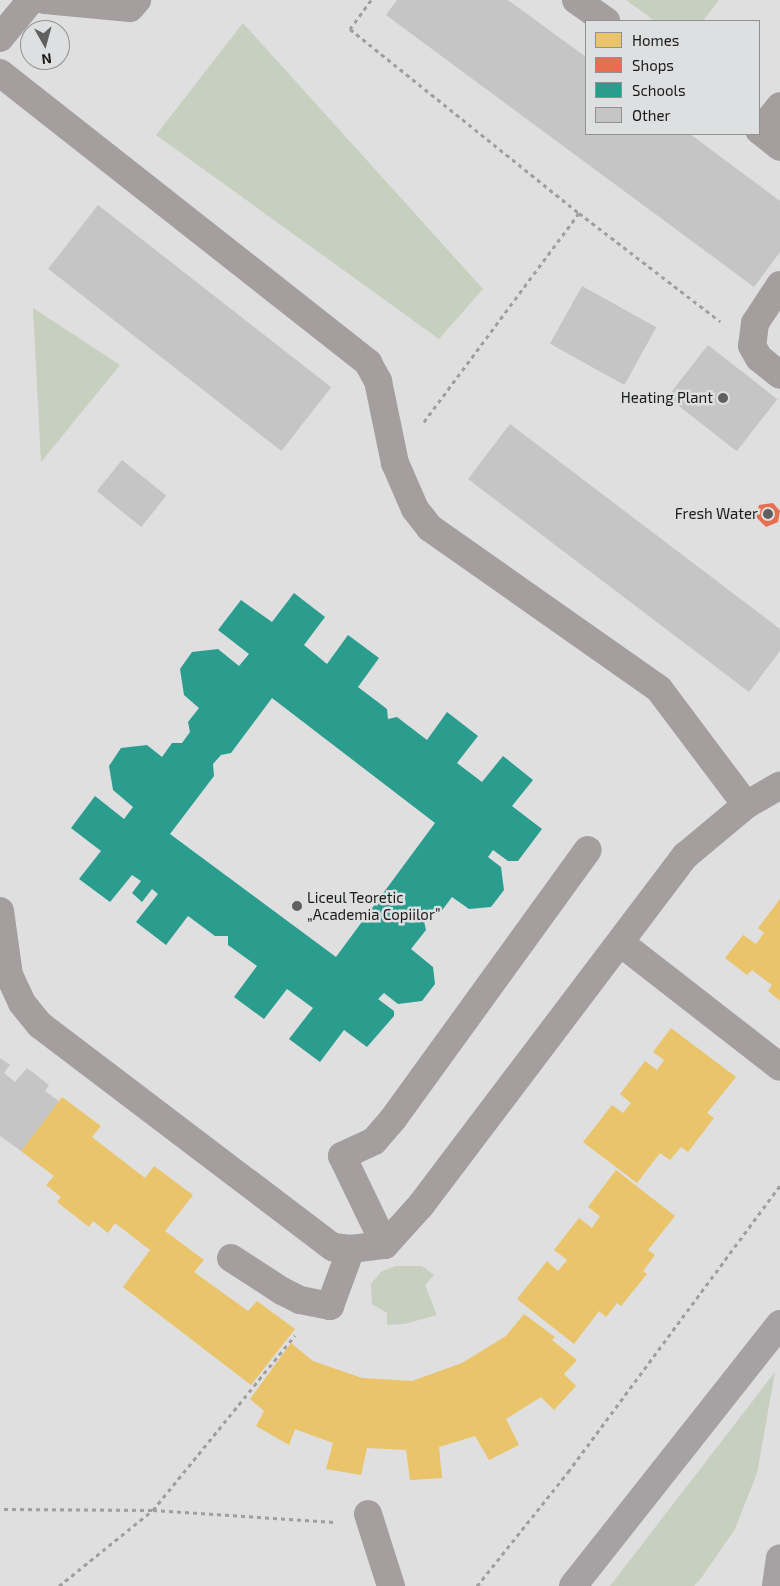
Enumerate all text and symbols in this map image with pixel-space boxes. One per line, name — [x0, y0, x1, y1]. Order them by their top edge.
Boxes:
north arrow — [20, 20, 70, 70]
legend — [585, 20, 760, 135]
text: Homes — [632, 31, 679, 49]
text: N — [41, 50, 53, 68]
text: Shops — [632, 56, 674, 74]
text: Schools — [632, 81, 686, 99]
text: Other — [632, 106, 671, 124]
place label: Heating Plant — [621, 389, 713, 407]
marker: Heating Plant — [717, 392, 729, 404]
place label: Fresh Water — [675, 505, 758, 523]
marker: Fresh Water — [762, 508, 774, 520]
place label: Liceul Teoretic „Academia Copiilor” — [307, 888, 440, 923]
marker: Liceul Teoretic „Academia Copiilor” — [291, 900, 303, 912]

